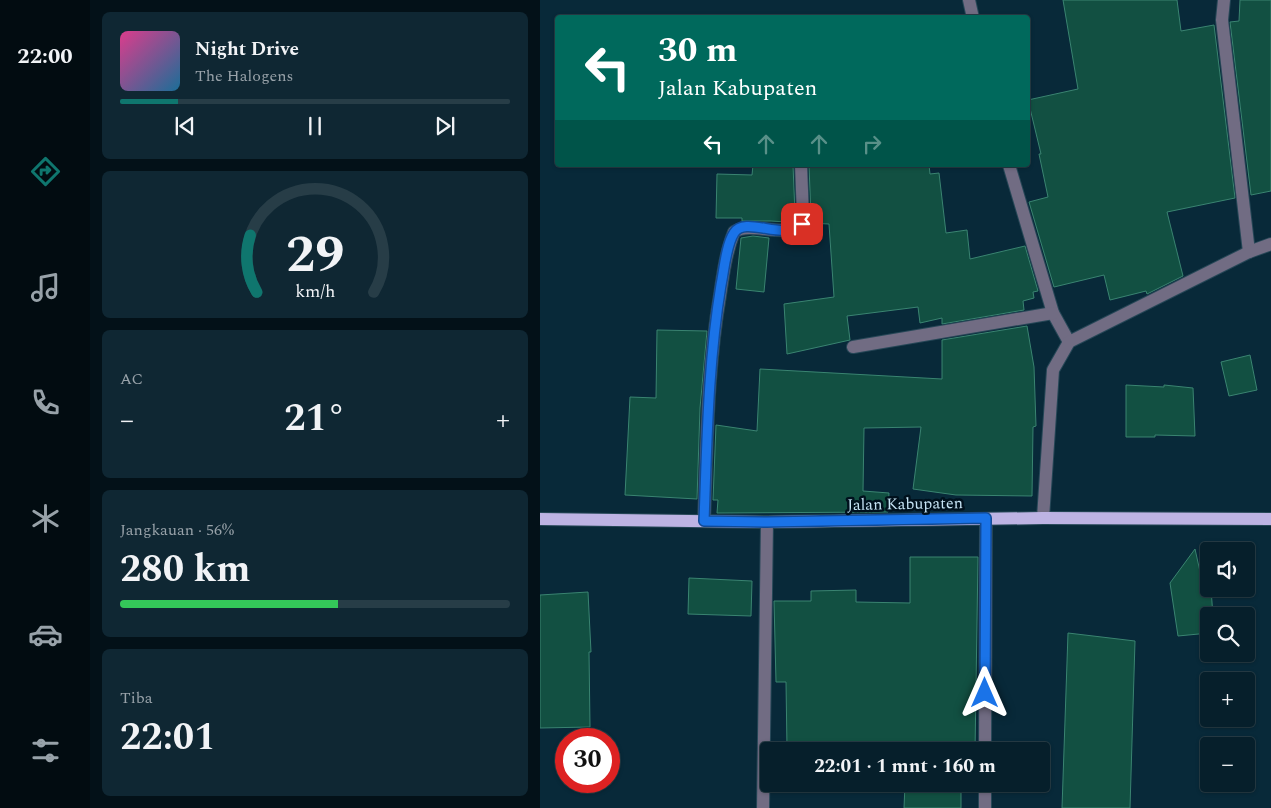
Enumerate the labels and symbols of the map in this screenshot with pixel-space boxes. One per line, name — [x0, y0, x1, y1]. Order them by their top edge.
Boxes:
pin — [781, 203, 823, 245]
street label: Jalan Kabupaten — [847, 491, 963, 517]
position arrow — [958, 666, 1010, 718]
speed limit sign: 30 — [555, 728, 620, 793]

